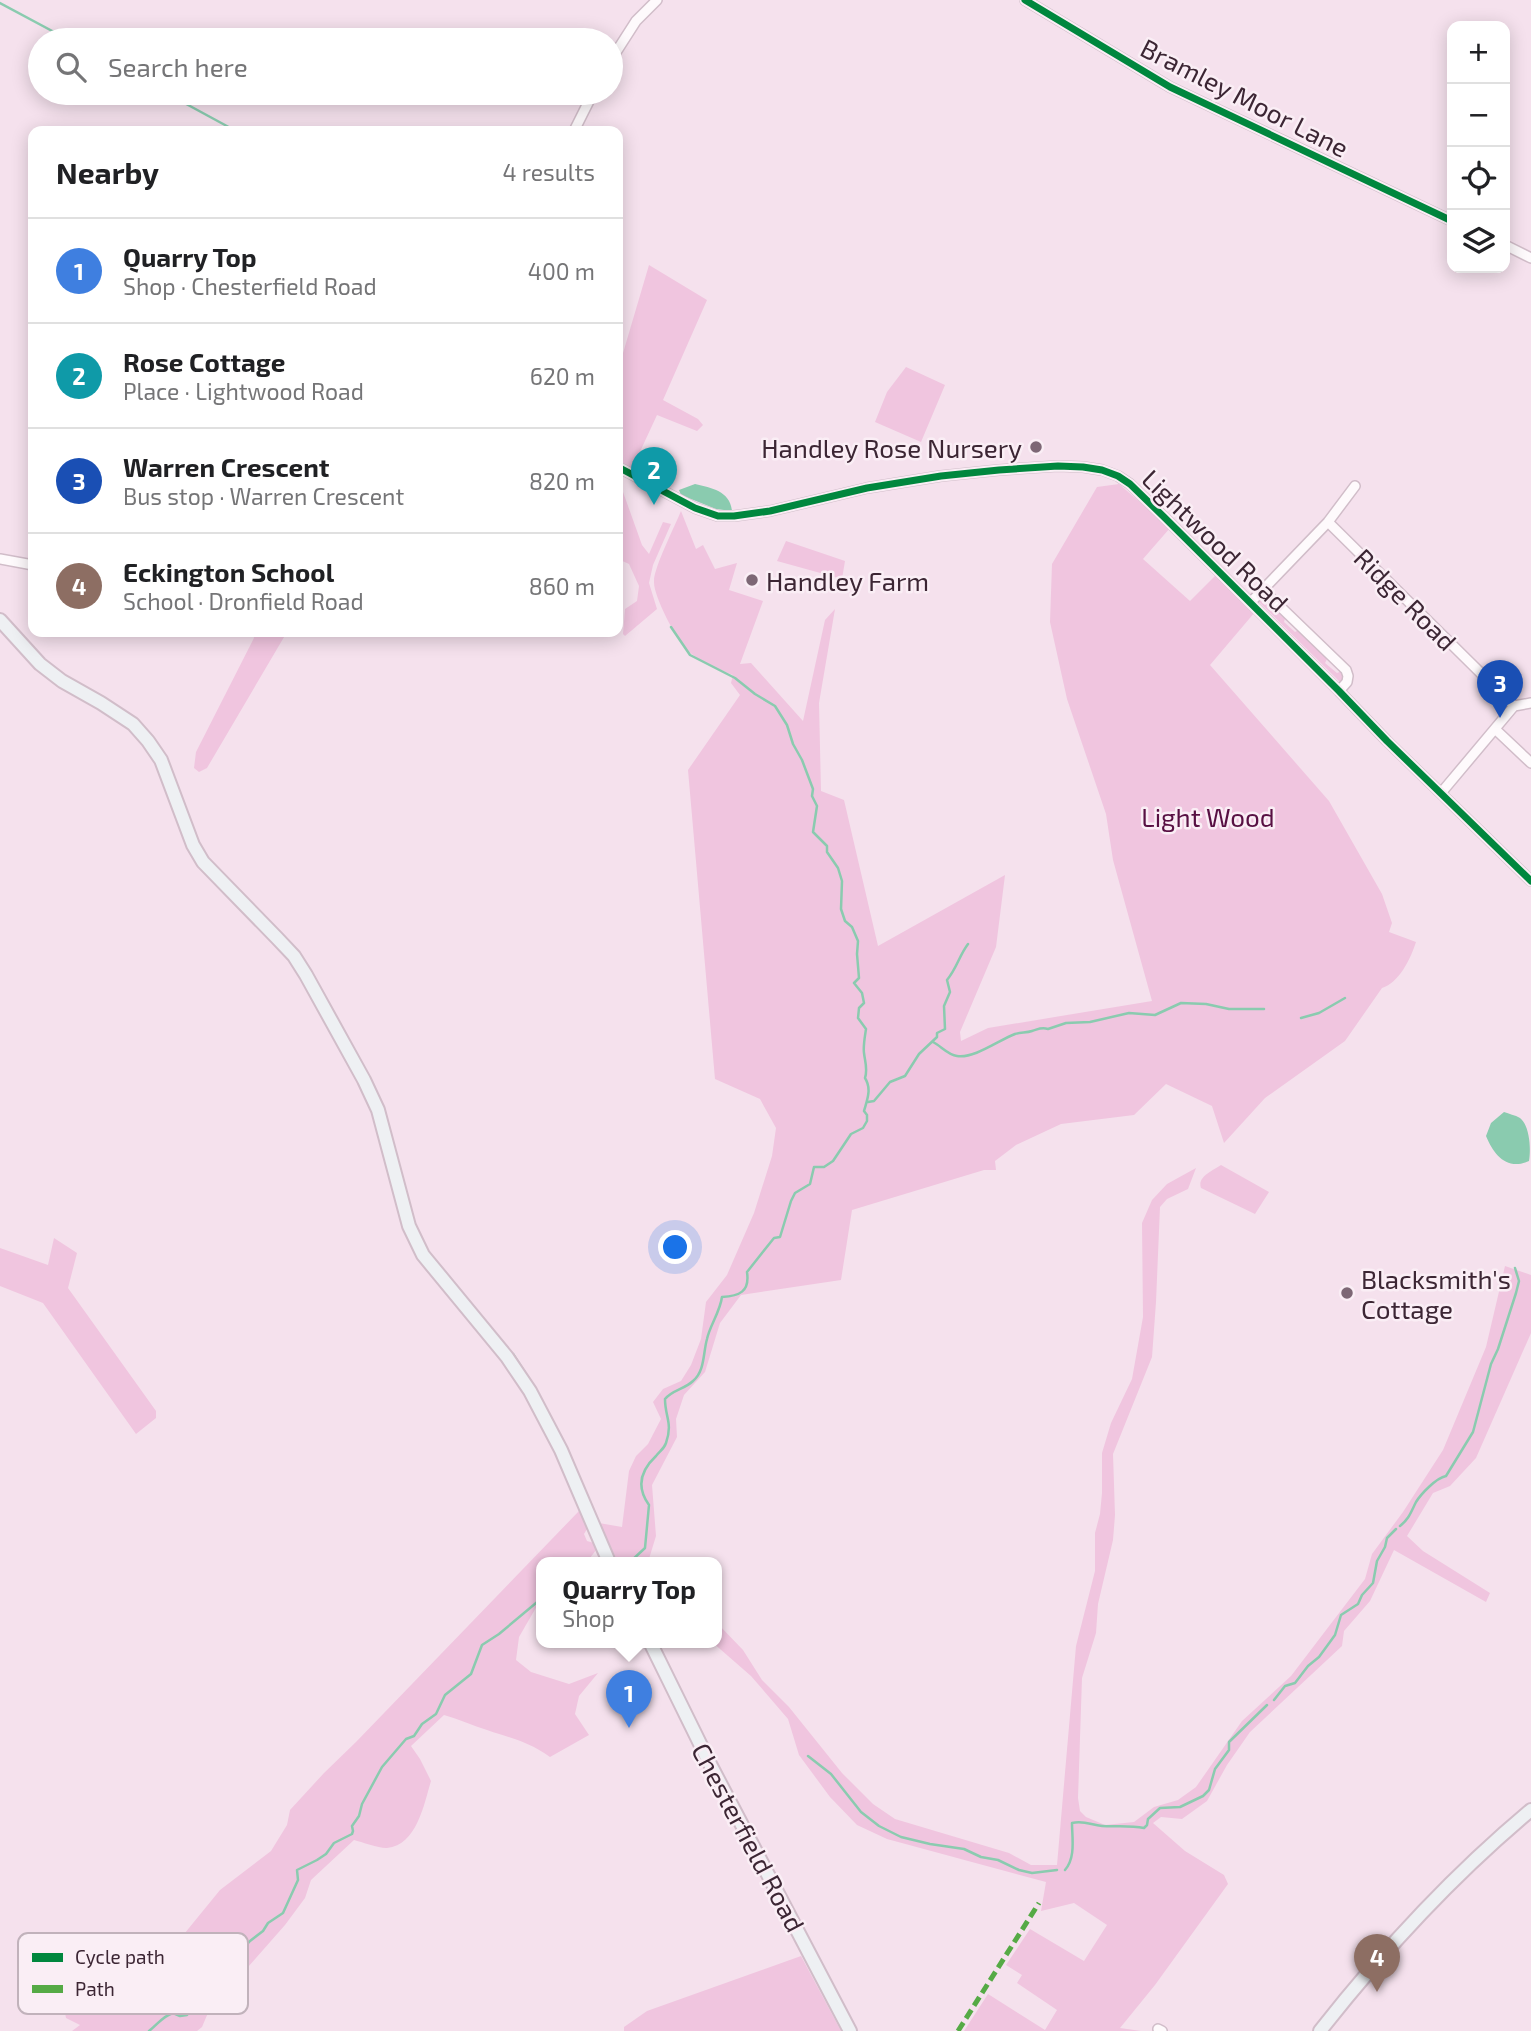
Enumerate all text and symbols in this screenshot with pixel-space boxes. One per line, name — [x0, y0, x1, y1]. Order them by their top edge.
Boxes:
map controls — [1447, 21, 1510, 273]
button: + — [1447, 21, 1510, 84]
search box — [28, 28, 623, 105]
street label: Bramley Moor Lane — [1136, 31, 1354, 163]
icon: search — [52, 48, 90, 86]
text: Search here — [108, 51, 248, 82]
button: − — [1447, 84, 1510, 147]
button: locate — [1447, 147, 1510, 210]
text: Nearby — [56, 154, 159, 190]
text: 4 results — [503, 158, 595, 186]
button: layers — [1447, 210, 1510, 273]
text: Quarry Top — [123, 241, 257, 272]
text: 1 — [74, 257, 84, 285]
text: 400 m — [528, 257, 595, 285]
text: Shop · Chesterfield Road — [123, 272, 377, 300]
text: Rose Cottage — [123, 346, 285, 377]
text: 2 — [72, 362, 86, 390]
text: 620 m — [530, 362, 595, 390]
text: Place · Lightwood Road — [123, 377, 364, 405]
place label: Handley Rose Nursery — [761, 432, 1022, 463]
marker: Handley Rose Nursery — [1028, 439, 1044, 455]
pin: 2 — [631, 447, 677, 505]
text: Warren Crescent — [123, 451, 329, 482]
street label: Lightwood Road — [1137, 463, 1295, 617]
text: 3 — [72, 467, 86, 495]
text: 820 m — [529, 467, 595, 495]
text: Bus stop · Warren Crescent — [123, 482, 404, 510]
street label: Ridge Road — [1349, 542, 1463, 656]
text: Eckington School — [123, 556, 334, 587]
place label: Handley Farm — [766, 565, 929, 596]
text: 4 — [72, 572, 86, 600]
text: 860 m — [529, 572, 595, 600]
marker: Handley Farm — [744, 572, 760, 588]
text: School · Dronfield Road — [123, 587, 364, 615]
pin: 3 — [1477, 660, 1523, 718]
park label: Light Wood — [1141, 801, 1275, 832]
your location — [658, 1230, 692, 1264]
place label: Blacksmith's Cottage — [1361, 1263, 1511, 1324]
marker: Blacksmith's Cottage — [1339, 1285, 1355, 1301]
popup — [536, 1557, 722, 1648]
text: Quarry Top — [562, 1573, 696, 1604]
text: Shop — [562, 1604, 615, 1632]
pin: 1 — [606, 1670, 652, 1728]
street label: Chesterfield Road — [686, 1737, 812, 1937]
legend — [18, 1933, 248, 2014]
pin: 4 — [1354, 1934, 1400, 1992]
text: Cycle path — [75, 1945, 165, 1968]
text: Path — [75, 1977, 115, 2000]

